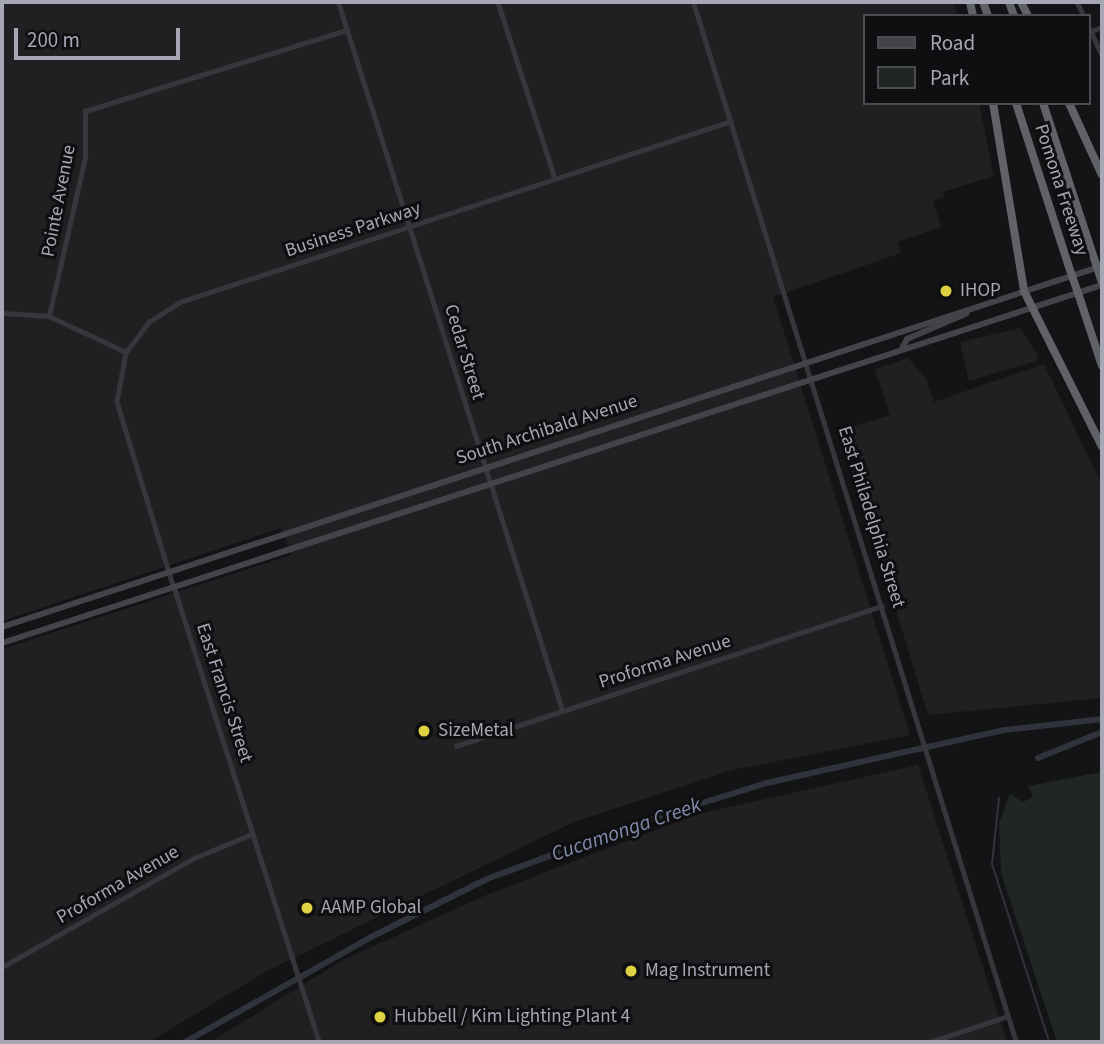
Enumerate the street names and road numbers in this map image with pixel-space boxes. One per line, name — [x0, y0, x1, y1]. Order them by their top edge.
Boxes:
street label: Pomona Freeway — [1029, 121, 1093, 259]
street label: Pointe Avenue — [37, 143, 81, 259]
street label: Business Parkway — [282, 197, 424, 263]
street label: Cedar Street — [439, 302, 489, 402]
street label: South Archibald Avenue — [453, 390, 641, 470]
street label: East Philadelphia Street — [832, 423, 910, 611]
street label: East Francis Street — [191, 620, 257, 766]
street label: Proforma Avenue — [596, 630, 734, 694]
street label: Proforma Avenue — [53, 841, 183, 929]

